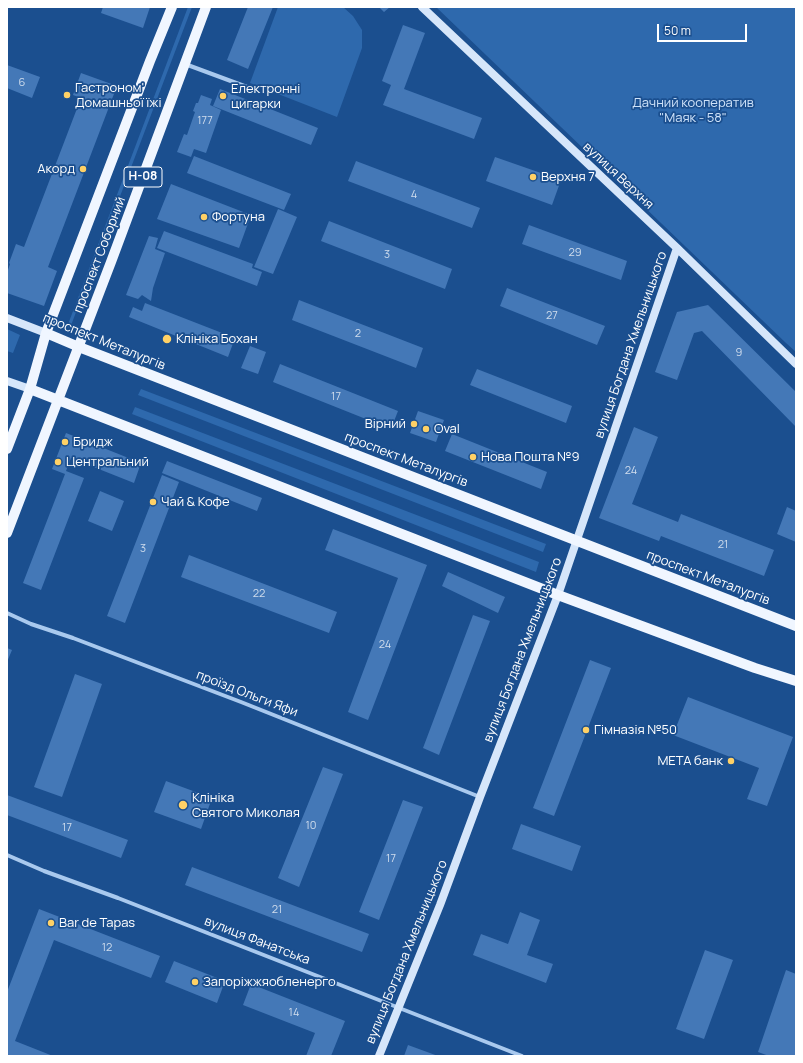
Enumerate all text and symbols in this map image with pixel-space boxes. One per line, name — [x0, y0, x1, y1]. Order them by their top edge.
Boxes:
scale bar — [659, 16, 749, 42]
text: 50 m — [664, 22, 691, 39]
house number: 6 — [19, 76, 25, 90]
place label: Гастроном' Домашньої їжі — [75, 80, 161, 111]
place label: Електронні цигарки — [231, 81, 300, 112]
marker: Гастроном' Домашньої їжі — [62, 90, 72, 100]
marker: Електронні цигарки — [218, 91, 228, 101]
park label: Дачний кооператив "Маяк - 58" — [632, 95, 754, 126]
house number: 177 — [197, 114, 213, 128]
street label: вулиця Верхня — [579, 139, 657, 213]
place label: Акорд — [37, 161, 75, 177]
marker: Акорд — [78, 164, 88, 174]
road number: Н-08 — [124, 167, 162, 187]
place label: Верхня 7 — [541, 169, 595, 185]
marker: Верхня 7 — [528, 172, 538, 182]
house number: 4 — [411, 188, 417, 202]
street label: проспект Соборний — [71, 195, 129, 315]
place label: Фортуна — [212, 209, 265, 225]
marker: Фортуна — [199, 212, 209, 222]
house number: 29 — [568, 246, 582, 260]
house number: 3 — [384, 248, 390, 262]
street label: вулиця Богдана Хмельницького — [592, 250, 670, 440]
house number: 27 — [546, 309, 558, 323]
street label: проспект Металургів — [41, 310, 167, 374]
house number: 2 — [355, 327, 361, 341]
place label: Клініка Бохан — [176, 331, 258, 347]
marker: Клініка Бохан — [161, 333, 173, 345]
house number: 9 — [736, 346, 742, 360]
house number: 17 — [331, 390, 341, 404]
place label: Вірний — [365, 416, 406, 432]
marker: Вірний — [409, 419, 419, 429]
place label: Oval — [434, 421, 460, 437]
marker: Oval — [421, 424, 431, 434]
street label: проспект Металургів — [342, 429, 470, 491]
place label: Бридж — [73, 434, 113, 450]
marker: Бридж — [60, 437, 70, 447]
place label: Нова Пошта №9 — [481, 449, 580, 465]
marker: Нова Пошта №9 — [468, 452, 478, 462]
place label: Центральний — [66, 454, 149, 470]
marker: Центральний — [53, 457, 63, 467]
house number: 24 — [625, 464, 637, 478]
place label: Чай & Кофе — [161, 494, 230, 510]
marker: Чай & Кофе — [148, 497, 158, 507]
house number: 21 — [718, 538, 728, 552]
house number: 3 — [140, 542, 146, 556]
street label: проспект Металургів — [644, 547, 772, 609]
street label: вулиця Богдана Хмельницького — [480, 555, 566, 745]
house number: 22 — [253, 587, 265, 601]
house number: 24 — [379, 638, 391, 652]
street label: проїзд Ольги Яфи — [194, 667, 300, 721]
place label: Гімназія №50 — [594, 722, 677, 738]
marker: Гімназія №50 — [581, 725, 591, 735]
place label: МЕТА банк — [657, 753, 723, 769]
marker: МЕТА банк — [726, 756, 736, 766]
place label: Клініка Святого Миколая — [192, 790, 300, 821]
marker: Клініка Святого Миколая — [177, 799, 189, 811]
house number: 10 — [306, 819, 316, 833]
house number: 17 — [62, 821, 72, 835]
house number: 17 — [386, 852, 396, 866]
street label: вулиця Богдана Хмельницького — [363, 858, 451, 1046]
house number: 21 — [272, 903, 282, 917]
street label: вулиця Фанатська — [202, 914, 312, 968]
place label: Bar de Tapas — [59, 915, 135, 931]
marker: Bar de Tapas — [46, 918, 56, 928]
house number: 12 — [102, 941, 112, 955]
place label: Запоріжжяобленерго — [203, 974, 336, 990]
marker: Запоріжжяобленерго — [190, 977, 200, 987]
house number: 14 — [289, 1006, 299, 1020]

